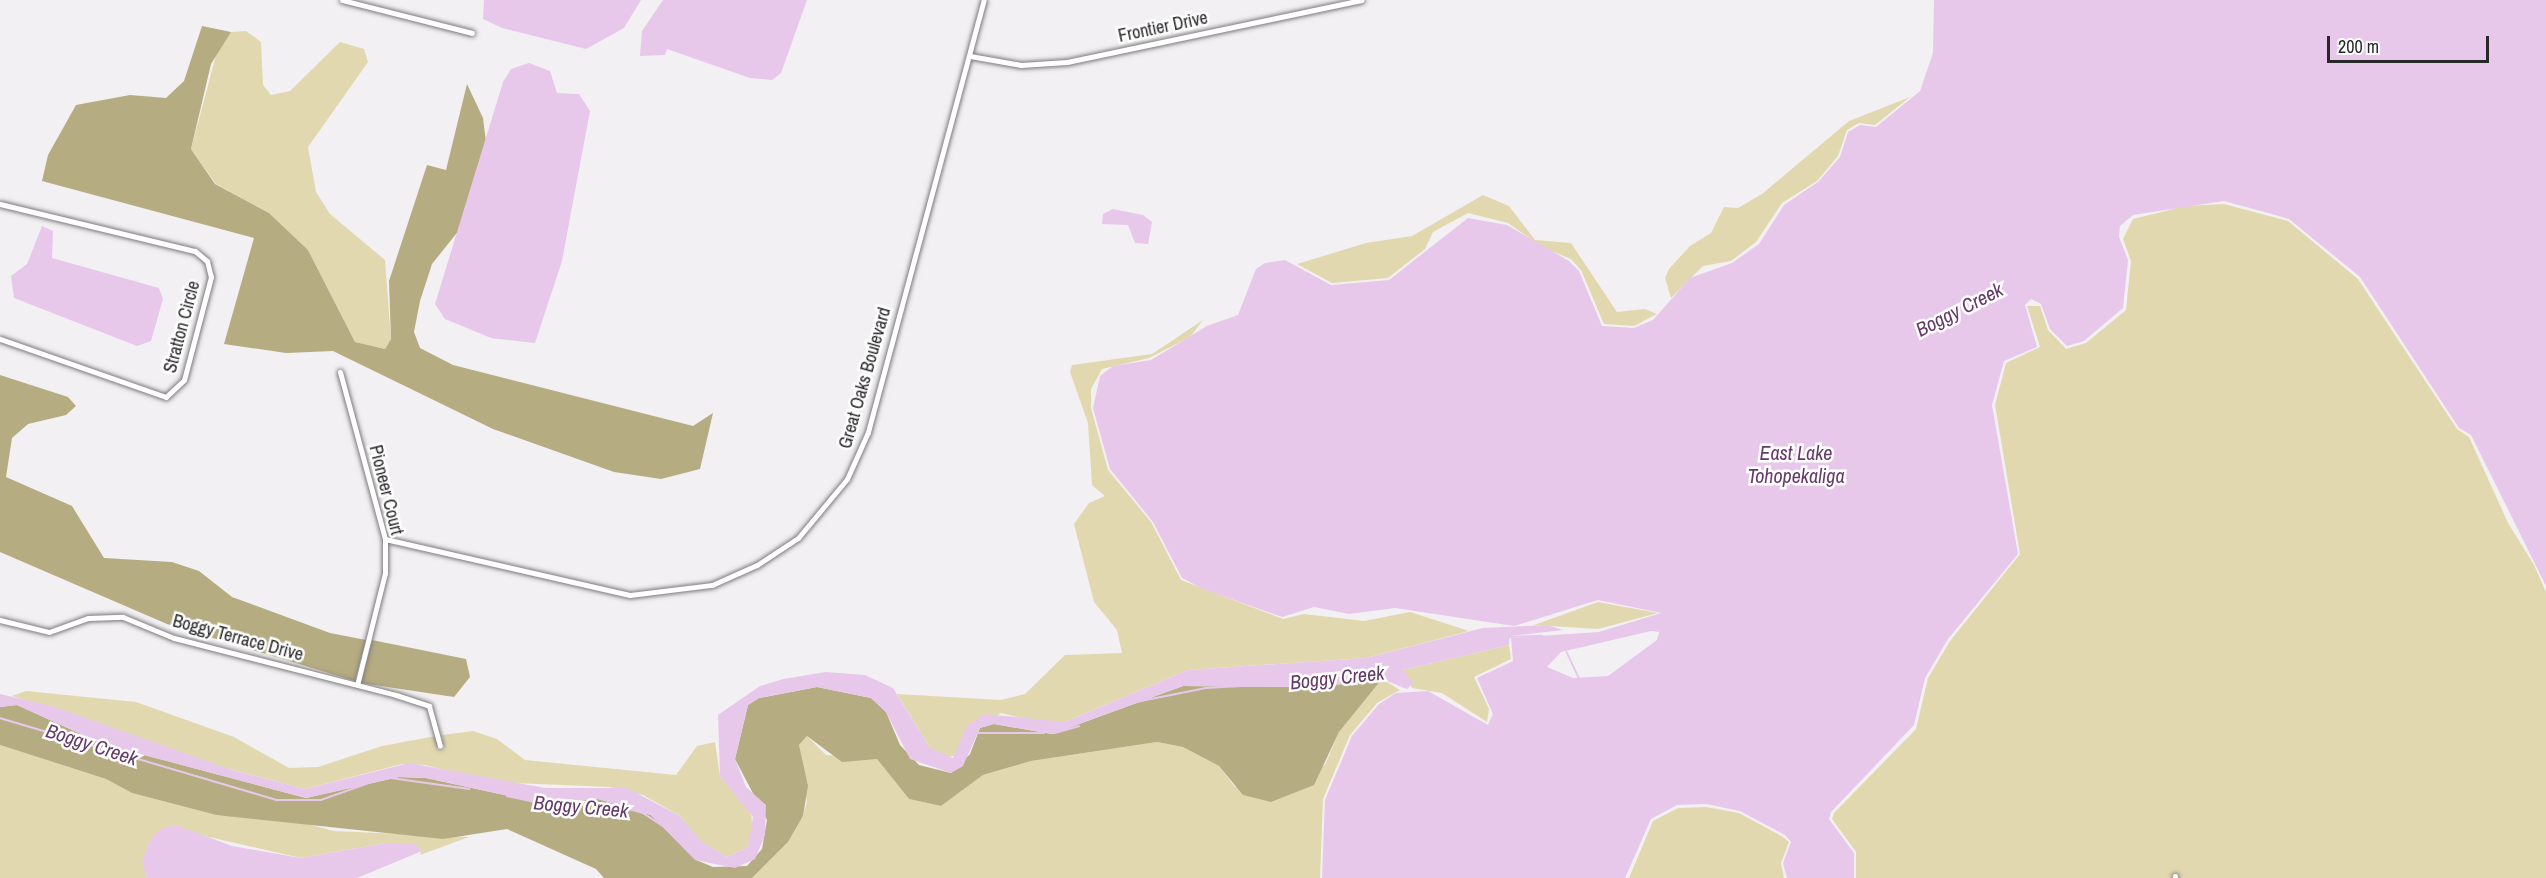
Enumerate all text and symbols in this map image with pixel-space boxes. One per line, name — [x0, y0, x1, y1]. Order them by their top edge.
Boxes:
street label: Frontier Drive — [1116, 7, 1210, 47]
scale bar — [2330, 24, 2492, 62]
text: 200 m — [2338, 34, 2379, 59]
water label: Boggy Creek — [1911, 277, 2007, 341]
street label: Stratton Circle — [159, 279, 205, 375]
street label: Great Oaks Boulevard — [834, 305, 896, 451]
water label: East Lake Tohopekaliga — [1747, 440, 1845, 487]
street label: Pioneer Court — [364, 443, 408, 537]
street label: Boggy Terrace Drive — [170, 610, 306, 666]
water label: Boggy Creek — [1289, 660, 1385, 694]
water label: Boggy Creek — [43, 718, 141, 770]
water label: Boggy Creek — [533, 790, 629, 822]

